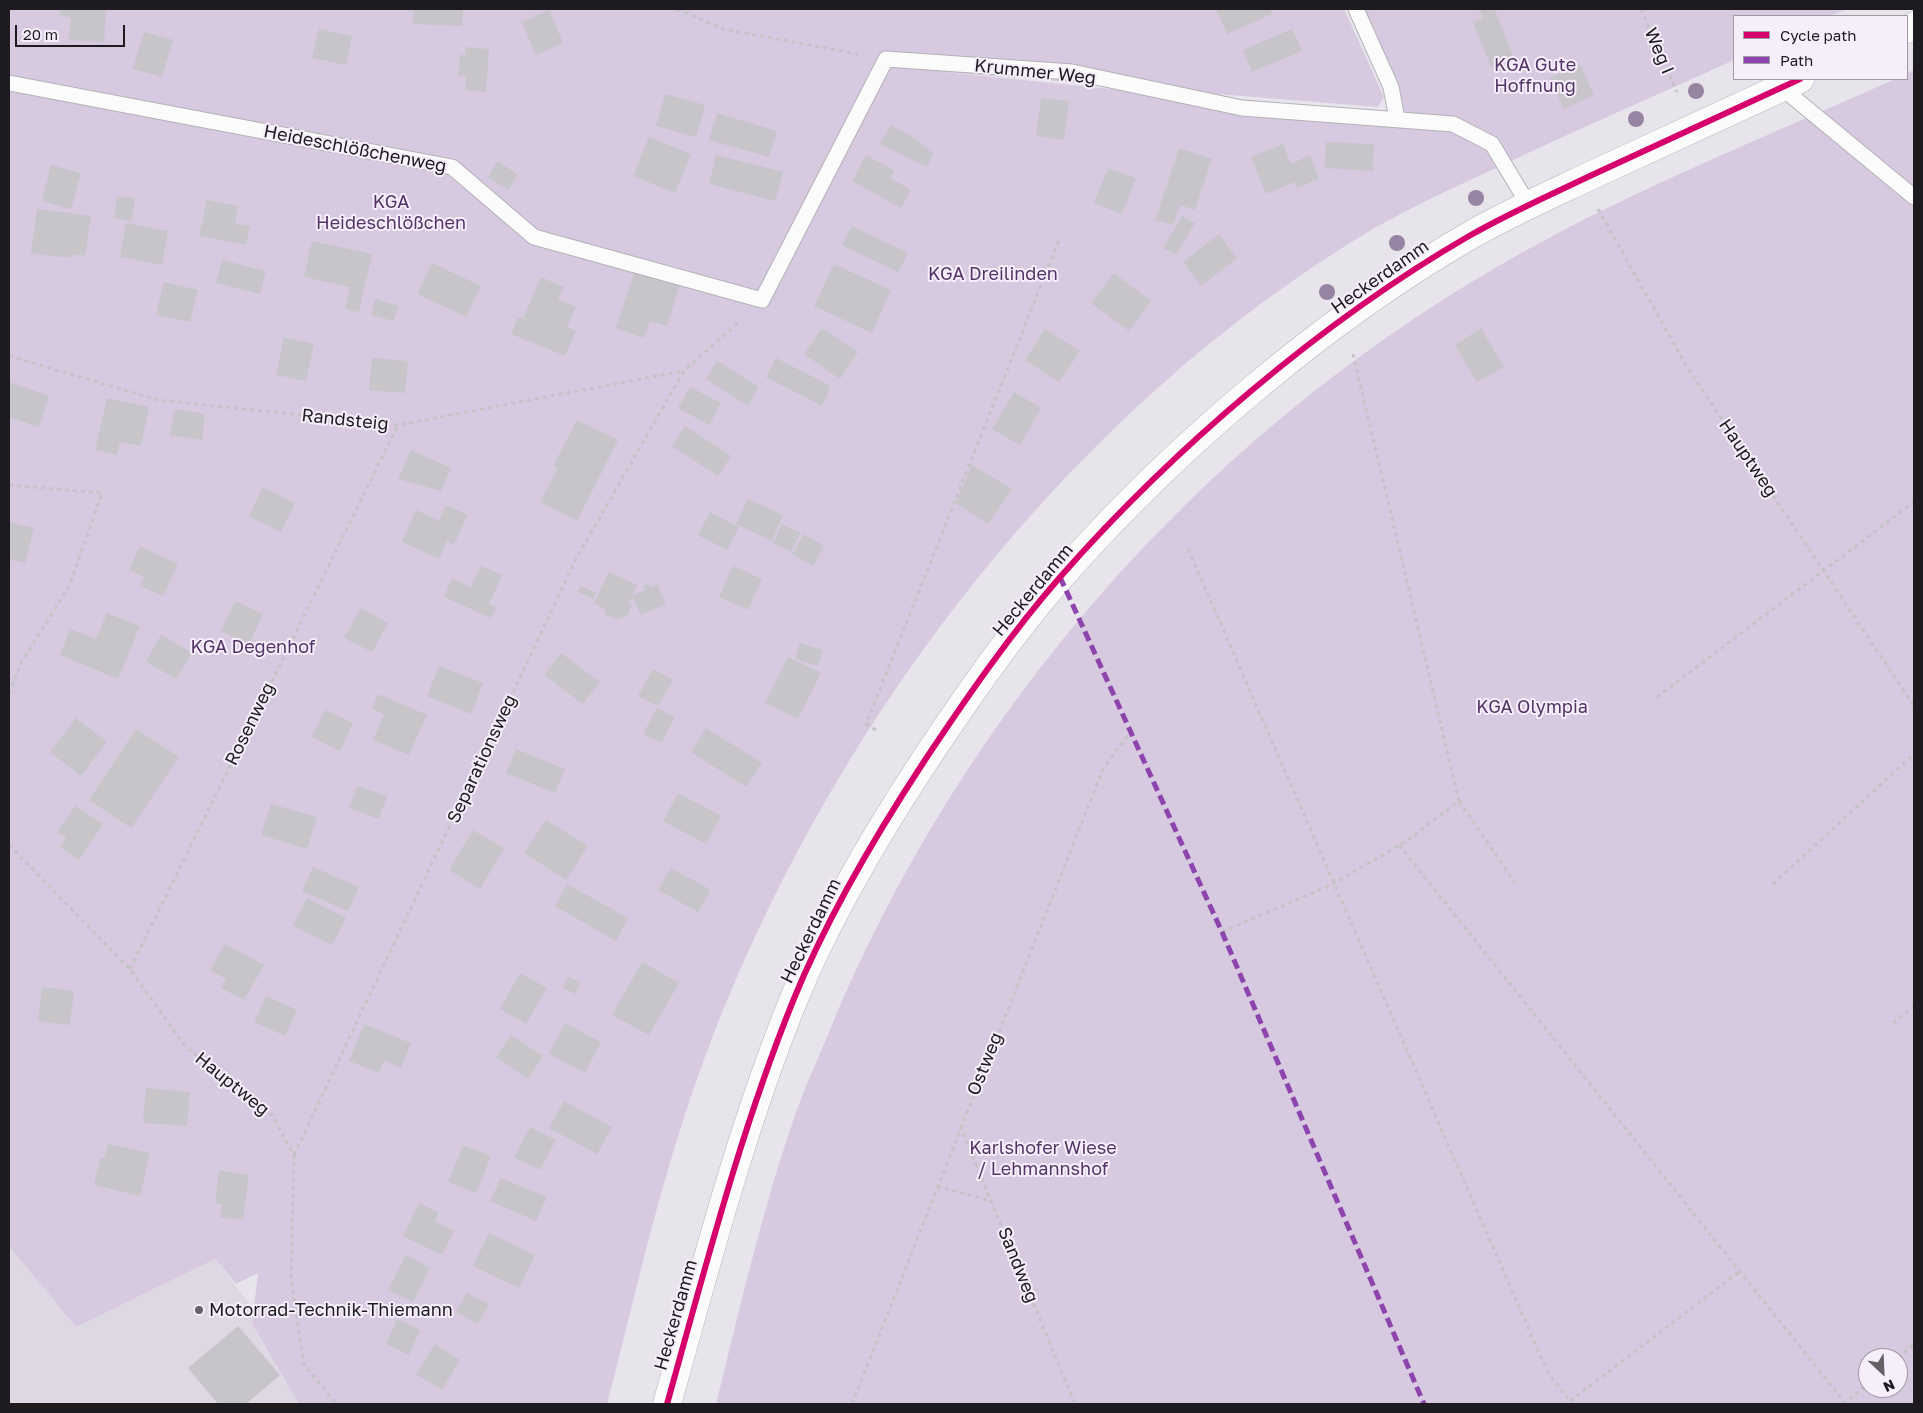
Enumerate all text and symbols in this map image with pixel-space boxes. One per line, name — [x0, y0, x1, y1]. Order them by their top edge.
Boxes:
scale bar — [18, 15, 128, 47]
legend — [1733, 15, 1908, 80]
text: 20 m — [23, 25, 58, 43]
street label: Weg I — [1640, 25, 1678, 77]
text: Cycle path — [1780, 26, 1856, 44]
text: Path — [1780, 51, 1813, 69]
park label: KGA Gute Hoffnung — [1494, 54, 1576, 96]
street label: Krummer Weg — [973, 55, 1097, 89]
street label: Heideschlößchenweg — [262, 121, 448, 177]
park label: KGA Heideschlößchen — [316, 191, 466, 233]
street label: Heckerdamm — [1327, 235, 1433, 319]
park label: KGA Dreilinden — [928, 263, 1058, 285]
street label: Randsteig — [300, 405, 390, 435]
street label: Hauptweg — [1714, 415, 1782, 501]
street label: Heckerdamm — [988, 539, 1078, 641]
park label: KGA Degenhof — [191, 636, 315, 658]
street label: Rosenweg — [221, 679, 279, 769]
street label: Separationsweg — [443, 691, 521, 827]
park label: KGA Olympia — [1476, 696, 1588, 718]
street label: Heckerdamm — [776, 875, 846, 987]
street label: Ostweg — [963, 1029, 1007, 1099]
street label: Hauptweg — [191, 1048, 273, 1120]
park label: Karlshofer Wiese / Lehmannshof — [969, 1137, 1117, 1180]
street label: Sandweg — [993, 1224, 1043, 1306]
street label: Heckerdamm — [650, 1257, 702, 1373]
place label: Motorrad-Technik-Thiemann — [209, 1299, 453, 1321]
marker: Motorrad-Technik-Thiemann — [193, 1304, 205, 1316]
north arrow — [1858, 1348, 1908, 1398]
text: N — [1881, 1376, 1898, 1396]

